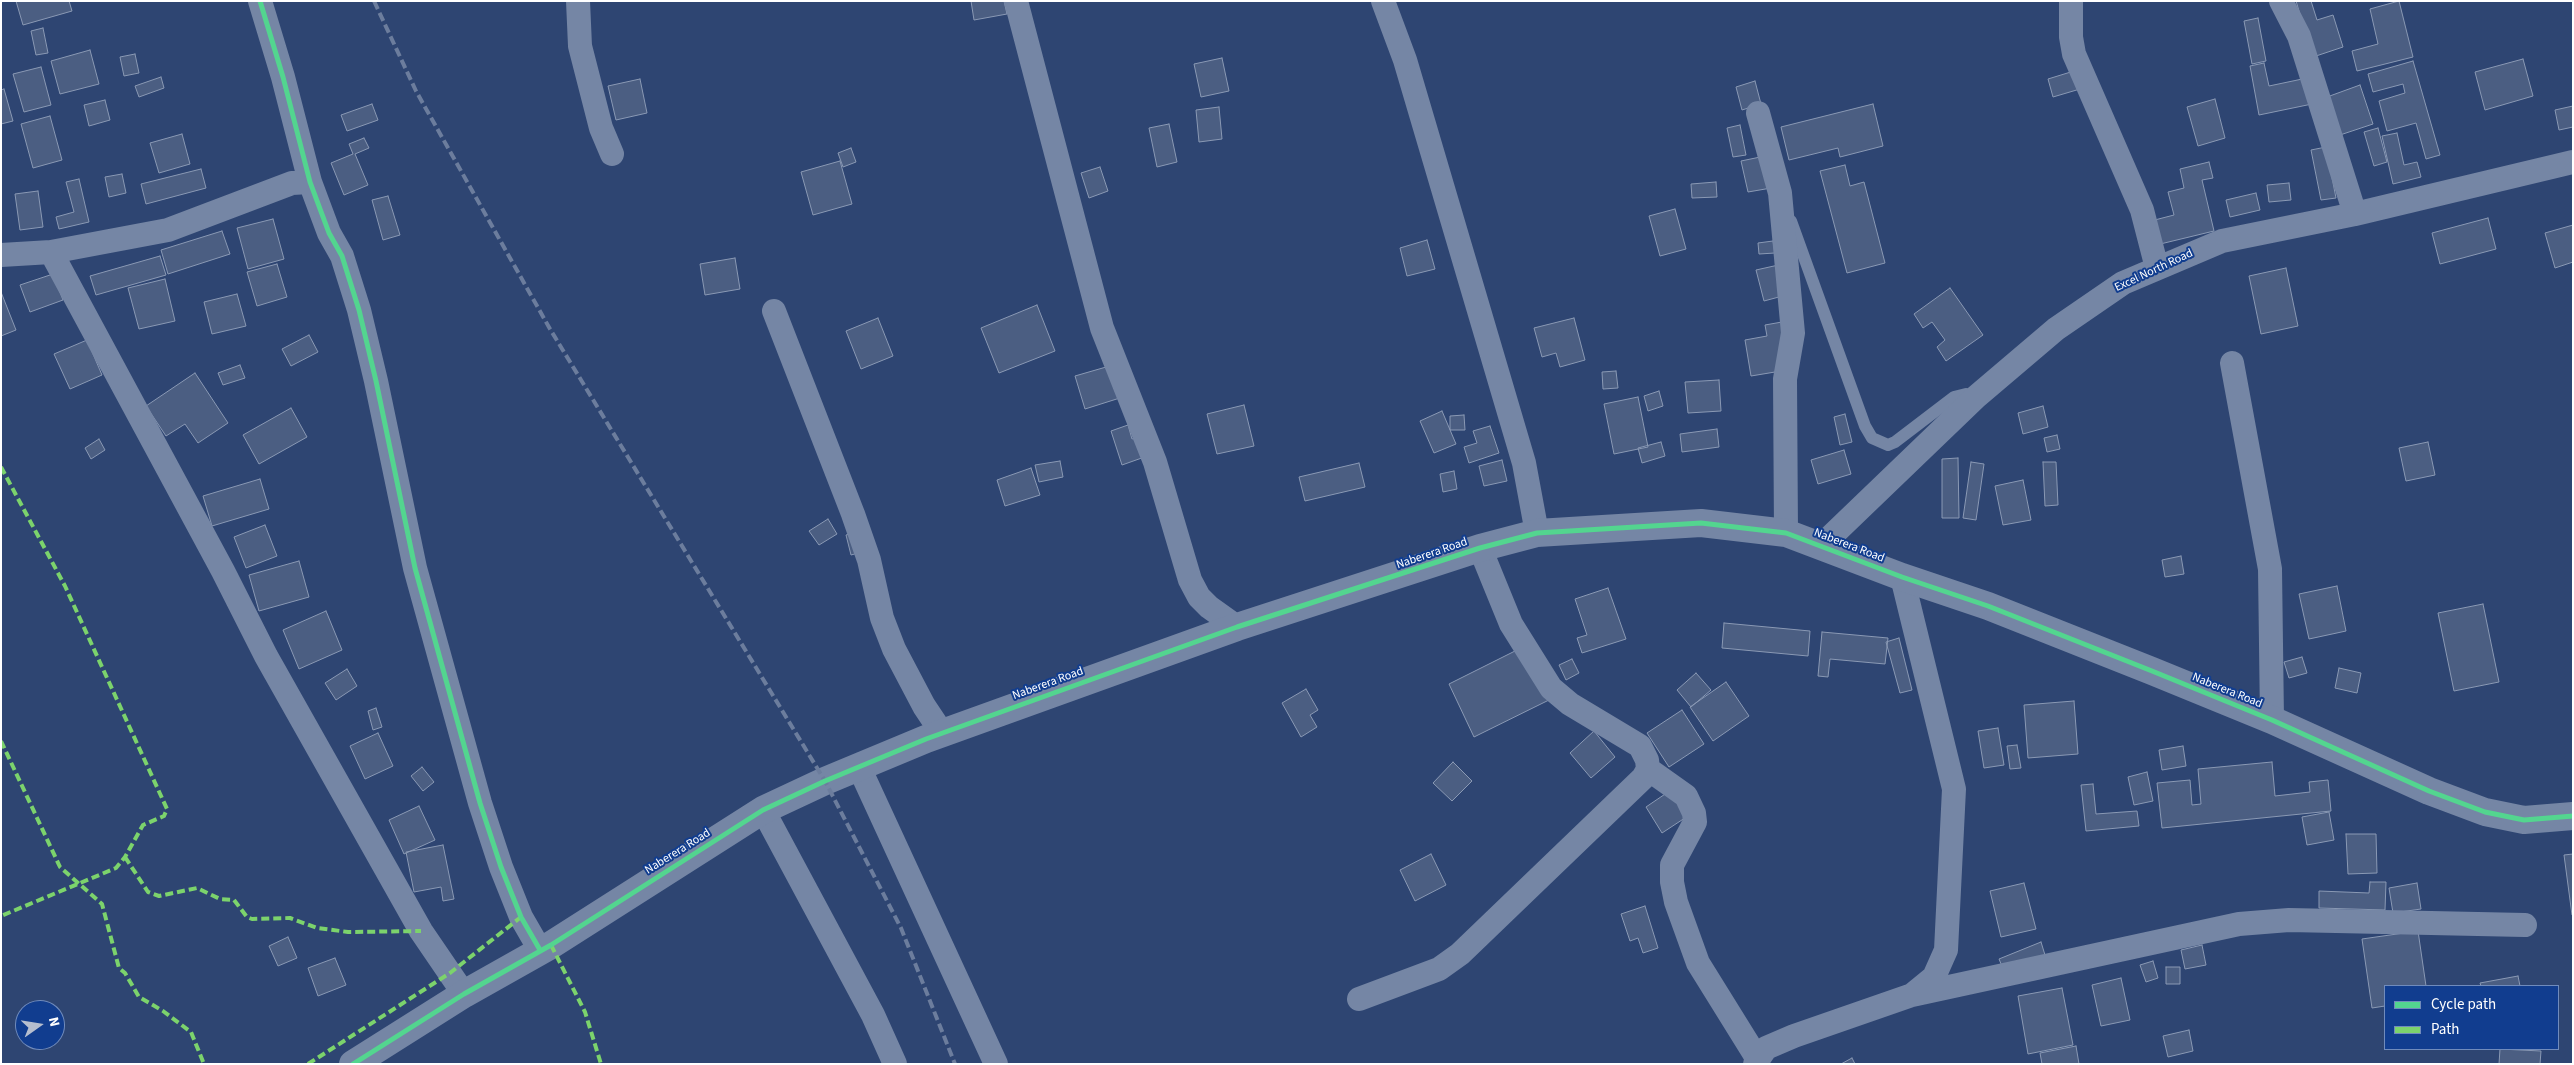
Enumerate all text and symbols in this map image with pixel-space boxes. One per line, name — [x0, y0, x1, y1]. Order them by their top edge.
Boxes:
street label: Excel North Road — [2112, 247, 2196, 295]
street label: Naberera Road — [1812, 526, 1886, 566]
street label: Naberera Road — [1394, 535, 1470, 573]
street label: Naberera Road — [1011, 664, 1085, 704]
street label: Naberera Road — [2190, 670, 2264, 712]
street label: Naberera Road — [643, 826, 713, 878]
legend — [2384, 985, 2559, 1050]
text: Cycle path — [2431, 994, 2496, 1015]
north arrow — [15, 1000, 65, 1050]
text: N — [43, 1015, 64, 1029]
text: Path — [2431, 1019, 2459, 1040]

